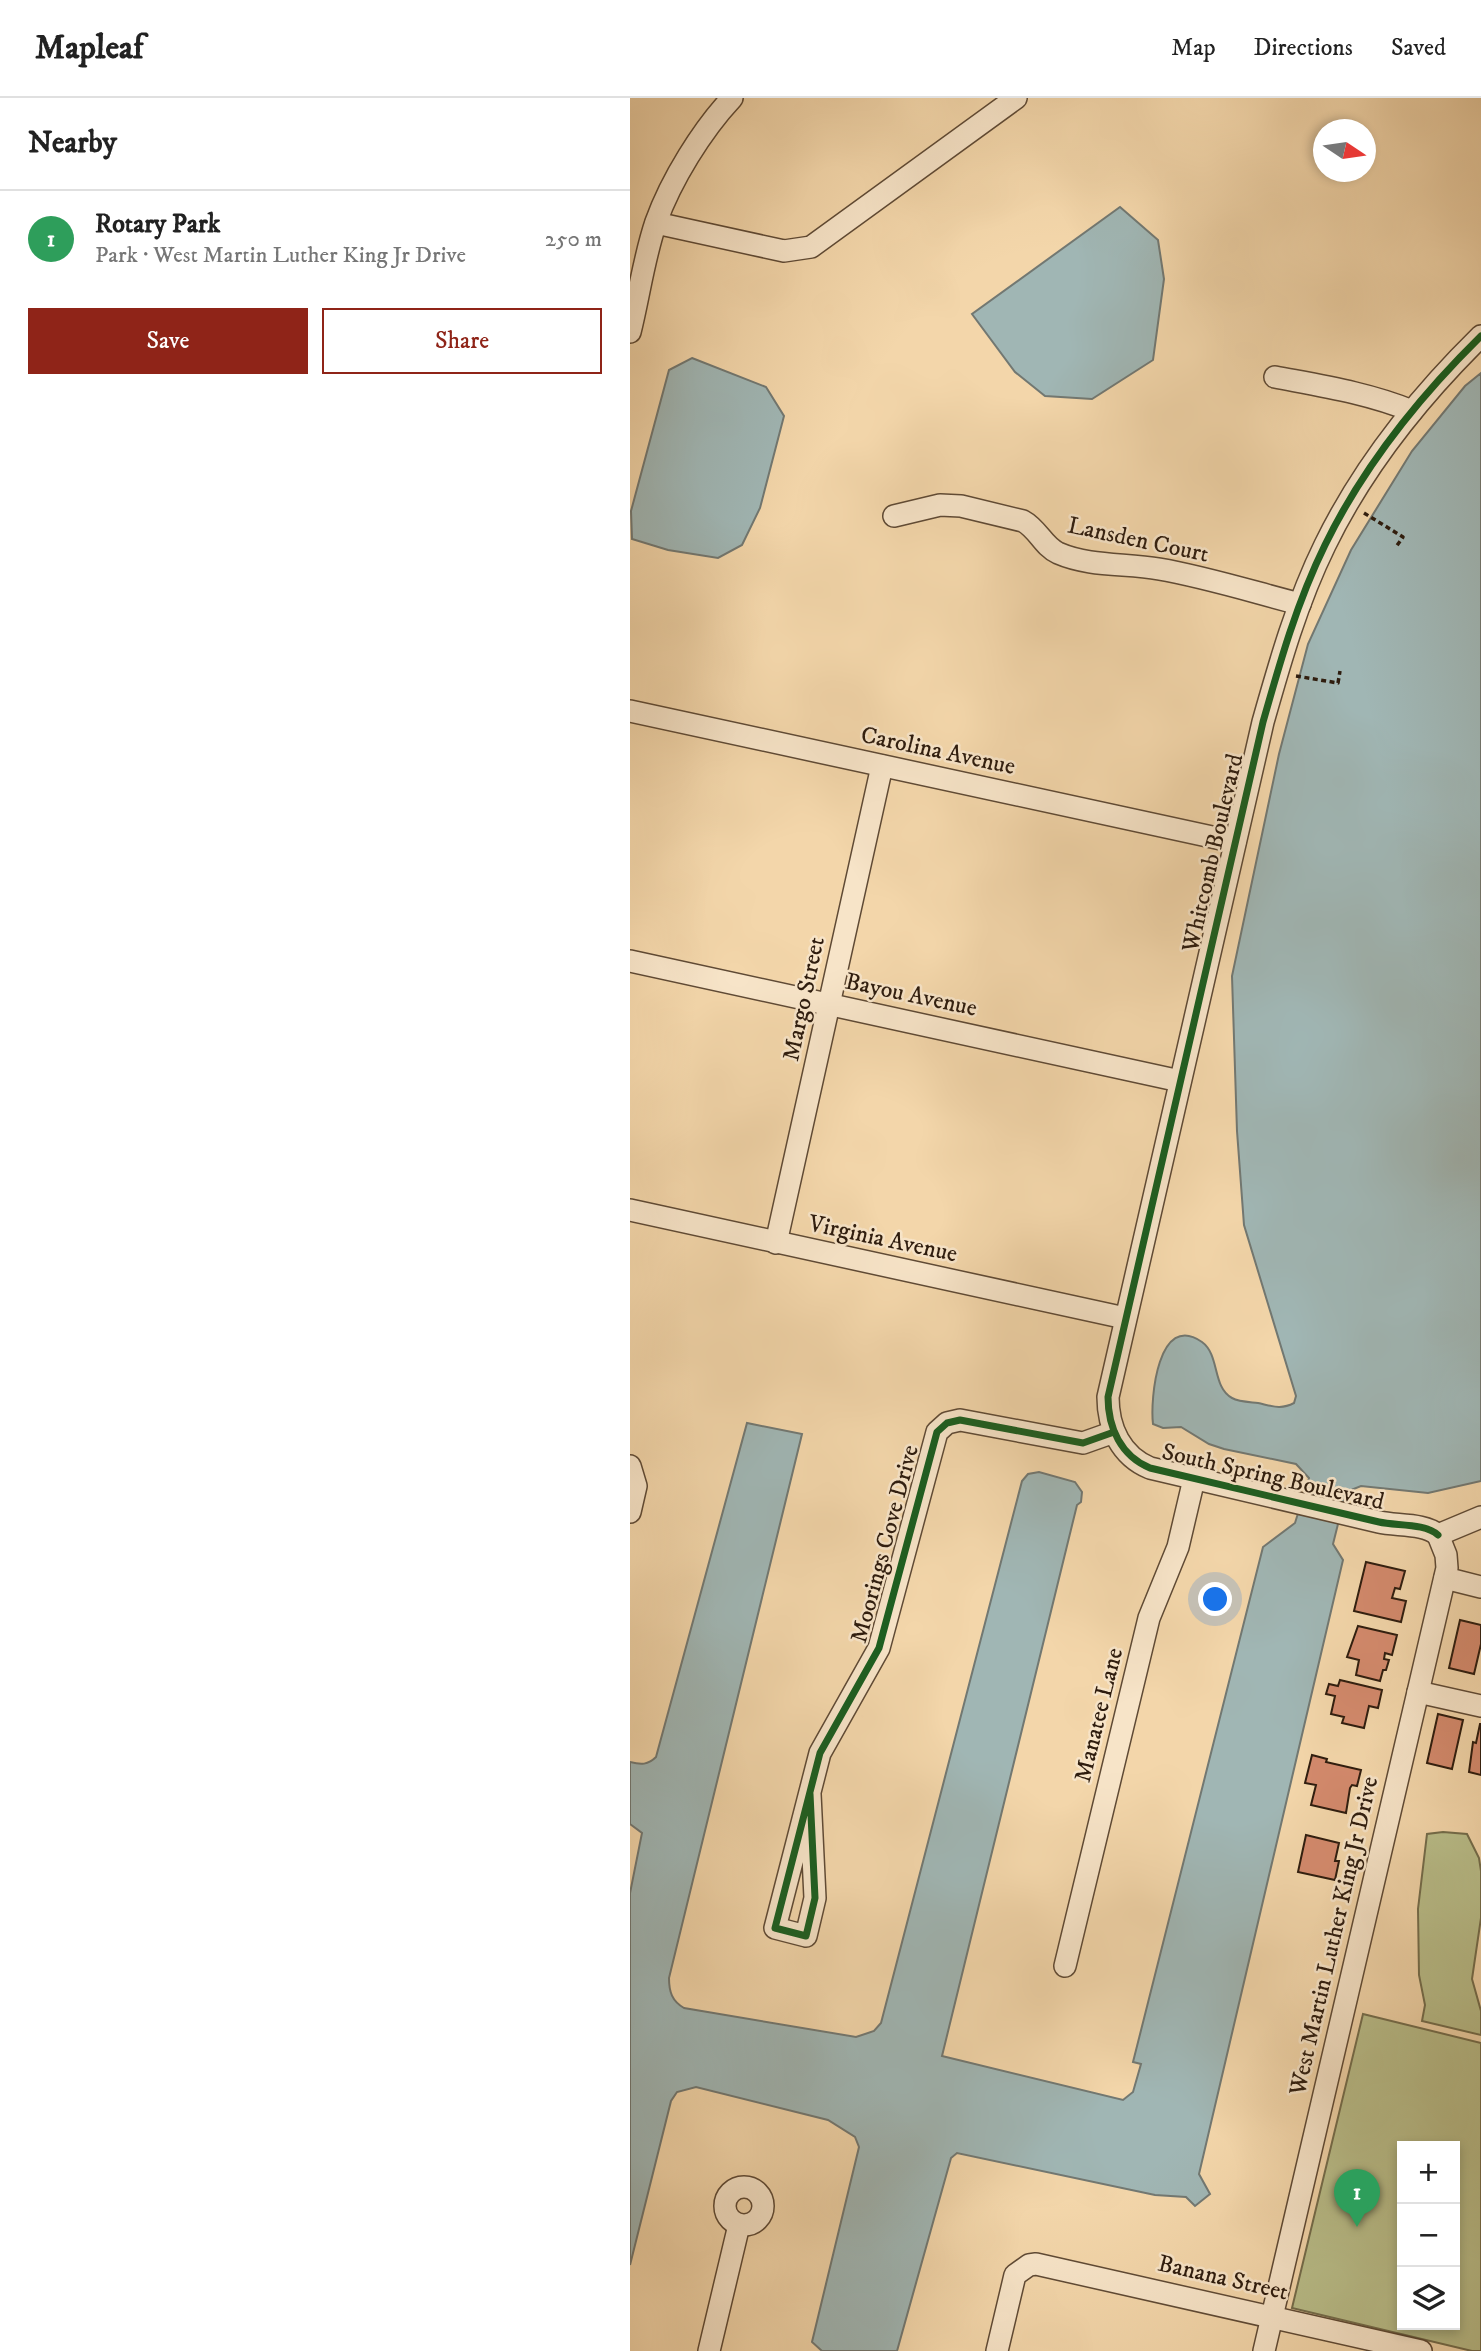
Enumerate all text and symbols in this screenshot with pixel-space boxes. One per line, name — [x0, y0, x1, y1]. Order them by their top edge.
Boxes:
text: Mapleaf — [35, 28, 144, 69]
text: Map — [1171, 33, 1216, 63]
text: Directions — [1254, 33, 1353, 63]
text: Saved — [1391, 33, 1446, 63]
north arrow — [1313, 119, 1376, 182]
text: Nearby — [28, 125, 117, 162]
text: Rotary Park — [95, 208, 220, 241]
text: 1 — [47, 225, 55, 254]
text: 250 m — [545, 225, 602, 254]
text: Park · West Martin Luther King Jr Drive — [95, 241, 466, 270]
button: Save — [28, 308, 308, 374]
button: Share — [322, 308, 602, 374]
street label: Lansden Court — [1065, 510, 1212, 570]
street label: Carolina Avenue — [858, 720, 1018, 782]
street label: Whitcomb Boulevard — [1175, 751, 1250, 956]
street label: Margo Street — [776, 934, 832, 1064]
street label: Bayou Avenue — [842, 966, 980, 1024]
street label: Virginia Avenue — [805, 1208, 960, 1269]
street label: South Spring Boulevard — [1159, 1437, 1387, 1517]
street label: Moorings Cove Drive — [844, 1442, 926, 1646]
your location — [1198, 1582, 1232, 1616]
street label: Manatee Lane — [1068, 1645, 1130, 1785]
street label: West Martin Luther King Jr Drive — [1282, 1774, 1385, 2099]
map controls — [1397, 2141, 1460, 2330]
button: + — [1397, 2141, 1460, 2204]
pin: 1 — [1334, 2169, 1380, 2227]
button: − — [1397, 2204, 1460, 2267]
street label: Banana Street — [1155, 2248, 1291, 2308]
button: layers — [1397, 2267, 1460, 2330]

